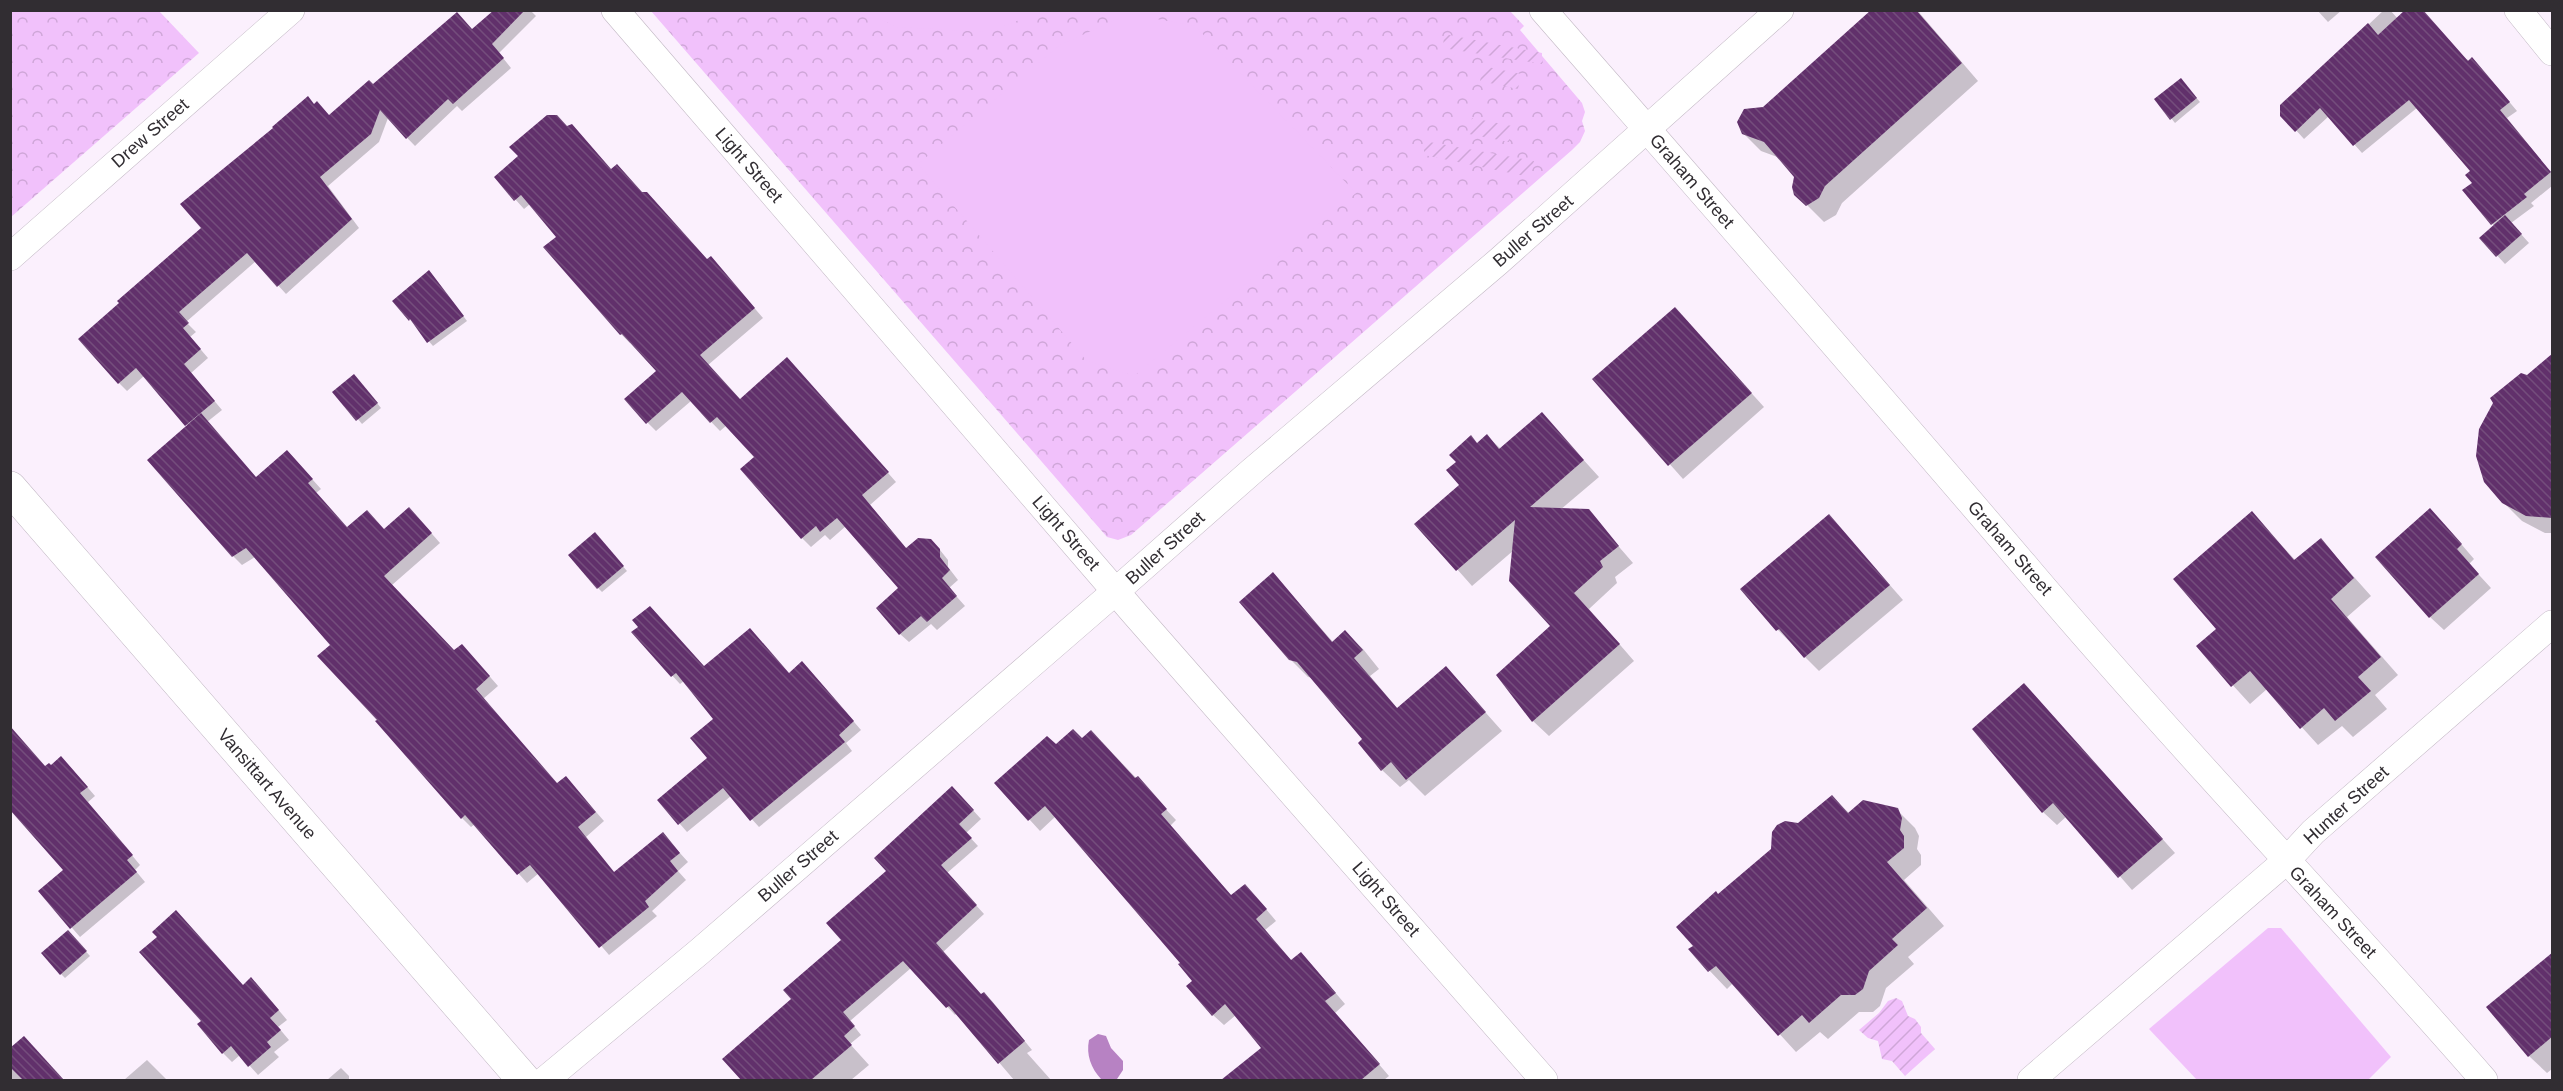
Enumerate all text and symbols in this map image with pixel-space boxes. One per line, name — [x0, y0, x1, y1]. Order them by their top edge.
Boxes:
street label: Drew Street — [108, 94, 192, 172]
street label: Light Street — [711, 124, 787, 206]
street label: Graham Street — [1646, 130, 1738, 232]
street label: Buller Street — [1489, 191, 1577, 271]
street label: Light Street — [1028, 492, 1104, 574]
street label: Graham Street — [1964, 497, 2056, 599]
street label: Buller Street — [1122, 507, 1208, 589]
street label: Vansittart Avenue — [214, 725, 320, 843]
street label: Hunter Street — [2300, 762, 2392, 848]
street label: Buller Street — [754, 826, 842, 906]
street label: Light Street — [1348, 858, 1424, 940]
street label: Graham Street — [2285, 862, 2381, 962]

